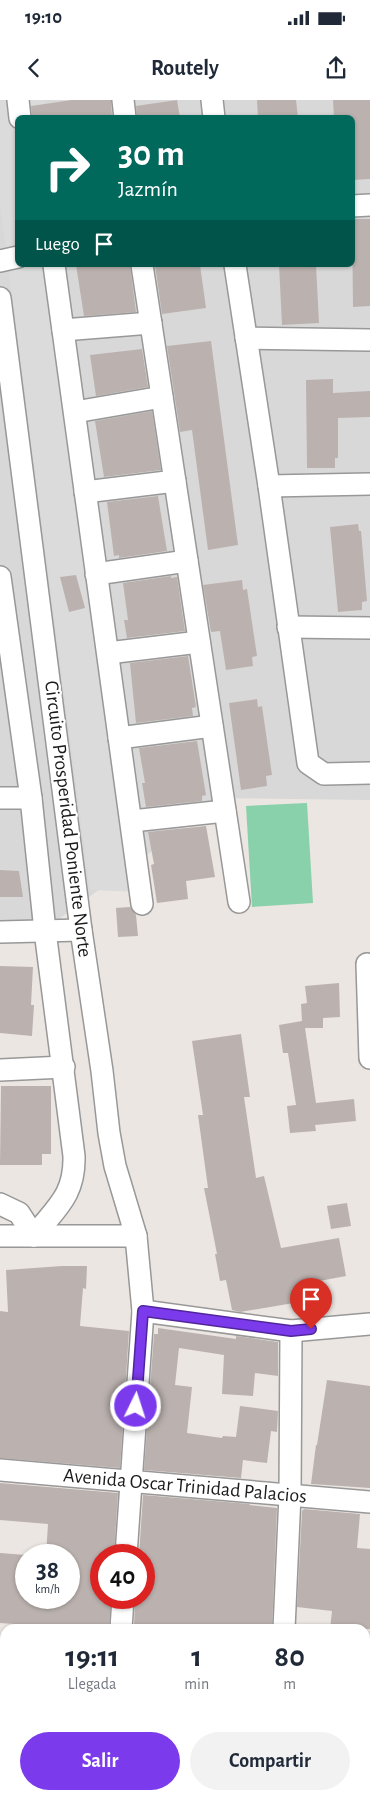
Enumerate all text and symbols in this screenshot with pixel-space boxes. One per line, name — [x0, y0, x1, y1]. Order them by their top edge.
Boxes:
text: 19:10 — [25, 8, 62, 27]
icon: back — [20, 54, 48, 82]
icon: share — [322, 54, 350, 82]
text: Routely — [151, 57, 219, 79]
icon: right — [35, 135, 100, 200]
text: 30 m — [118, 137, 185, 172]
text: Jazmín — [118, 178, 178, 200]
icon: arrive — [90, 230, 118, 258]
text: Luego — [35, 235, 80, 254]
street label: Circuito Prosperidad Poniente Norte — [41, 680, 95, 958]
pin — [290, 1278, 332, 1329]
icon: arrive — [297, 1285, 325, 1313]
position arrow — [109, 1379, 161, 1431]
street label: Avenida Oscar Trinidad Palacios — [62, 1465, 308, 1507]
speed limit sign: 40 — [90, 1544, 155, 1609]
text: 38 — [36, 1558, 59, 1583]
text: km/h — [35, 1583, 60, 1595]
text: 19:11 — [65, 1642, 119, 1672]
text: 1 — [191, 1642, 202, 1672]
text: 80 — [274, 1642, 305, 1672]
text: Llegada — [68, 1676, 116, 1692]
text: min — [184, 1676, 209, 1692]
text: m — [283, 1676, 296, 1692]
button: Salir — [20, 1732, 180, 1790]
button: Compartir — [190, 1732, 350, 1790]

